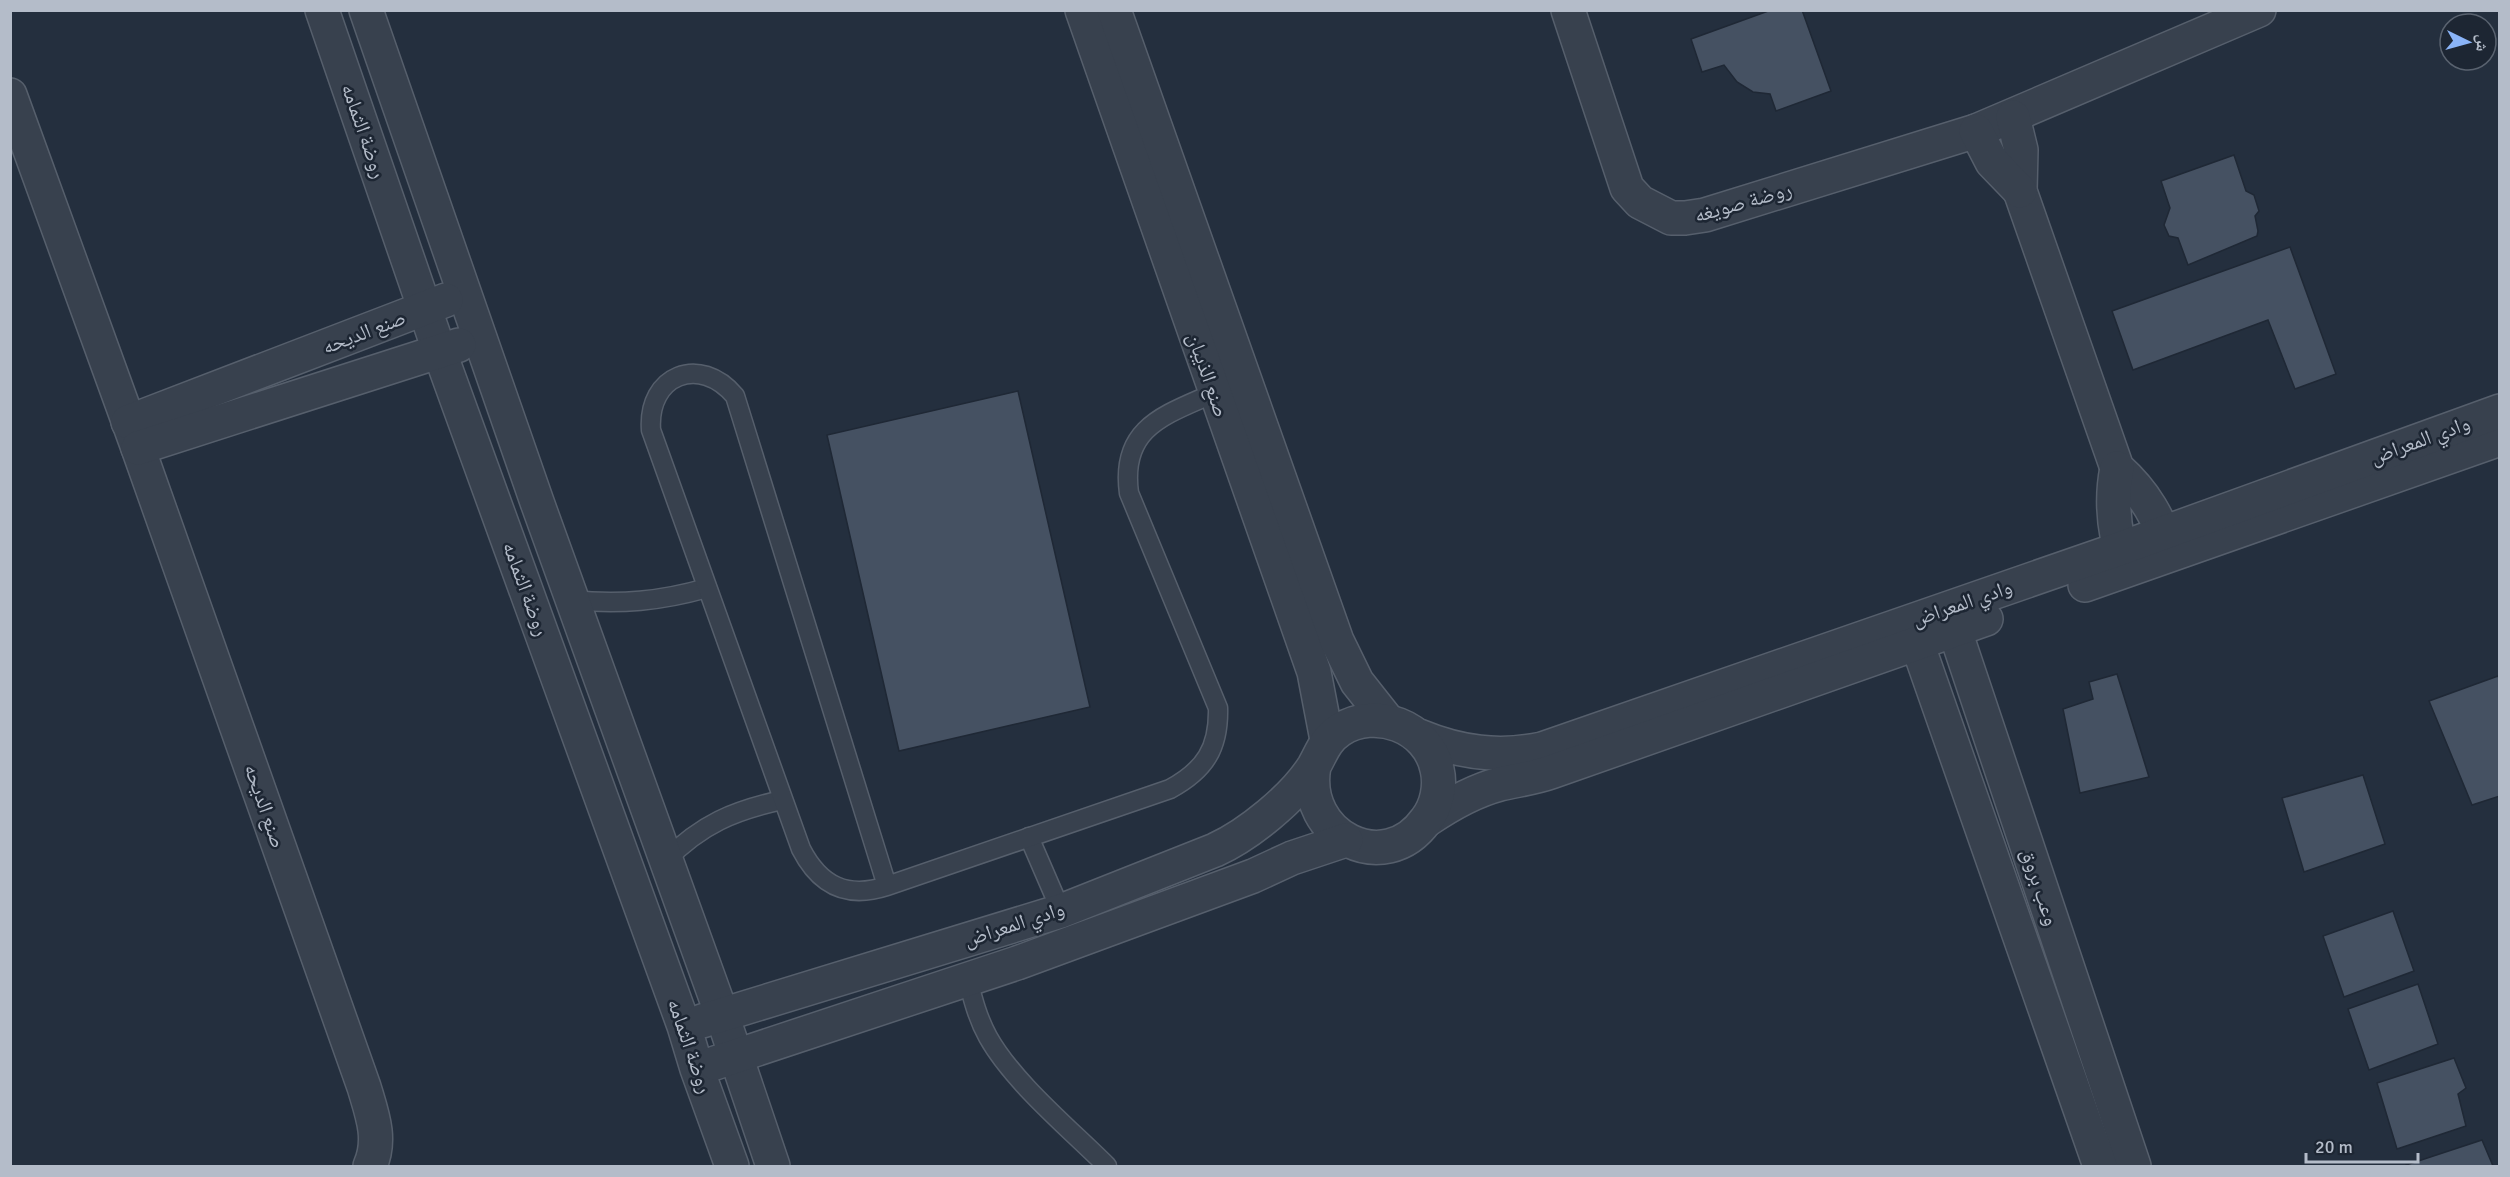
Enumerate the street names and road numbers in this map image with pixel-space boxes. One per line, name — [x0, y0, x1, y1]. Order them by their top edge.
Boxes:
street label: روضة الثمامه — [336, 80, 392, 182]
street label: روضة صويغه — [1691, 176, 1795, 228]
street label: صنع الديحه — [319, 304, 409, 360]
street label: صنع الذيبان — [1181, 329, 1235, 421]
street label: وادي المعراض — [2366, 410, 2475, 473]
street label: روضة الثمامه — [497, 538, 555, 640]
street label: وادي المعراض — [1908, 574, 2017, 635]
street label: صنع الديحه — [238, 760, 292, 852]
street label: وعب بروق — [2015, 845, 2065, 929]
street label: وادي المعراض — [960, 895, 1069, 956]
street label: روضة الثمامه — [662, 995, 718, 1097]

